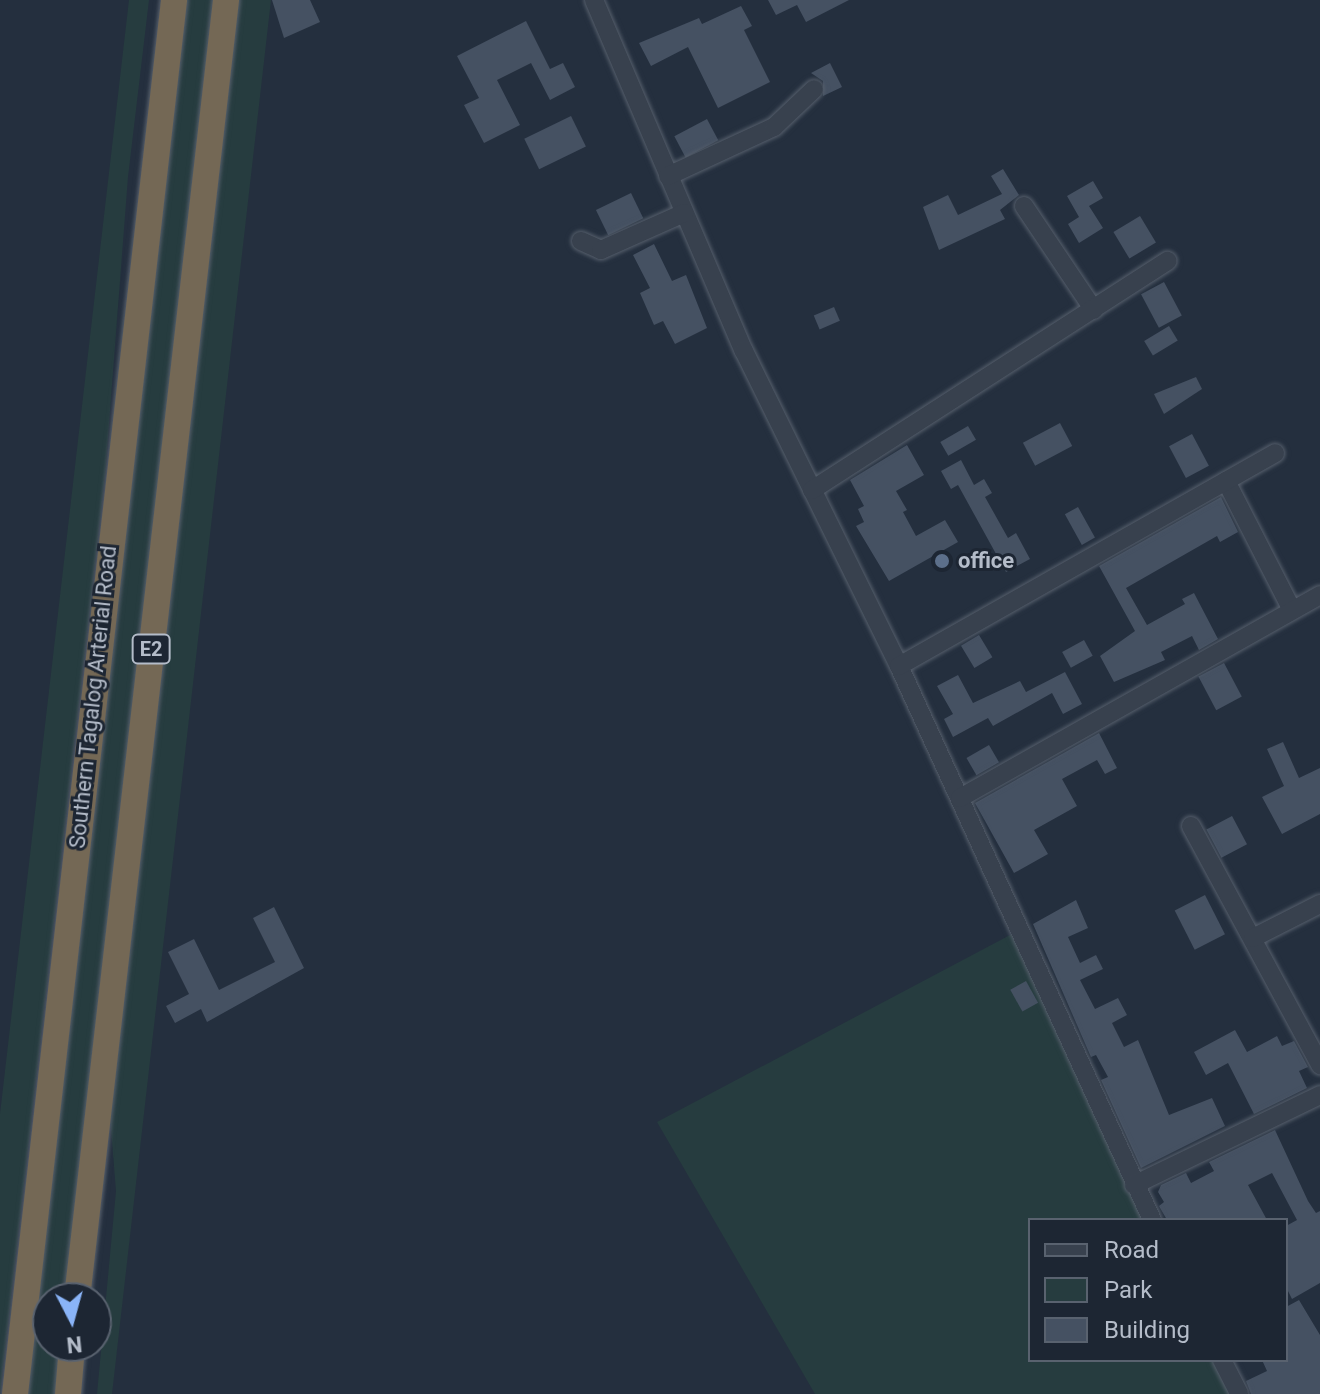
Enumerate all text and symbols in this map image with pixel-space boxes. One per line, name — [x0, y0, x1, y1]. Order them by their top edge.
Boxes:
street label: Southern Tagalog Arterial Road — [64, 544, 122, 850]
place label: office — [958, 548, 1014, 574]
marker: office — [933, 552, 951, 570]
road number: E2 — [131, 633, 171, 665]
legend — [1028, 1218, 1288, 1362]
text: Road — [1104, 1236, 1159, 1264]
text: Park — [1104, 1276, 1152, 1304]
north arrow — [32, 1282, 112, 1362]
text: Building — [1104, 1316, 1190, 1344]
text: N — [65, 1331, 83, 1358]

